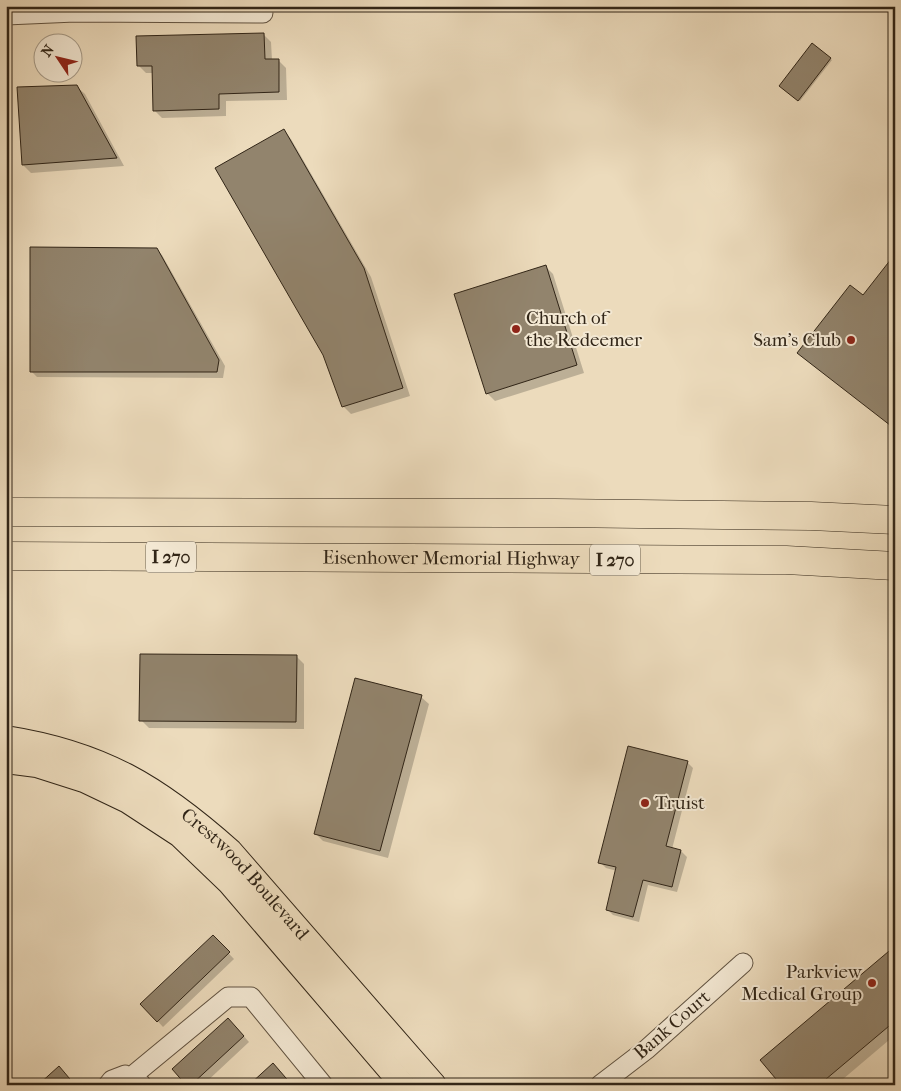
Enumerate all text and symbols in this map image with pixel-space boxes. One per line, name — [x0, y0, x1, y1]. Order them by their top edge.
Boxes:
north arrow — [32, 32, 82, 82]
text: N — [38, 41, 58, 60]
place label: Church of the Redeemer — [526, 307, 643, 351]
marker: Church of the Redeemer — [510, 323, 522, 335]
place label: Sam's Club — [753, 329, 841, 351]
marker: Sam's Club — [845, 334, 857, 346]
road number: I 270 — [146, 542, 196, 572]
road number: I 270 — [590, 544, 640, 576]
street label: Eisenhower Memorial Highway — [322, 547, 580, 570]
place label: Truist — [655, 792, 705, 814]
marker: Truist — [639, 797, 651, 809]
street label: Crestwood Boulevard — [177, 804, 314, 945]
place label: Parkview Medical Group — [741, 961, 863, 1005]
marker: Parkview Medical Group — [866, 977, 878, 989]
street label: Bank Court — [629, 986, 715, 1064]

